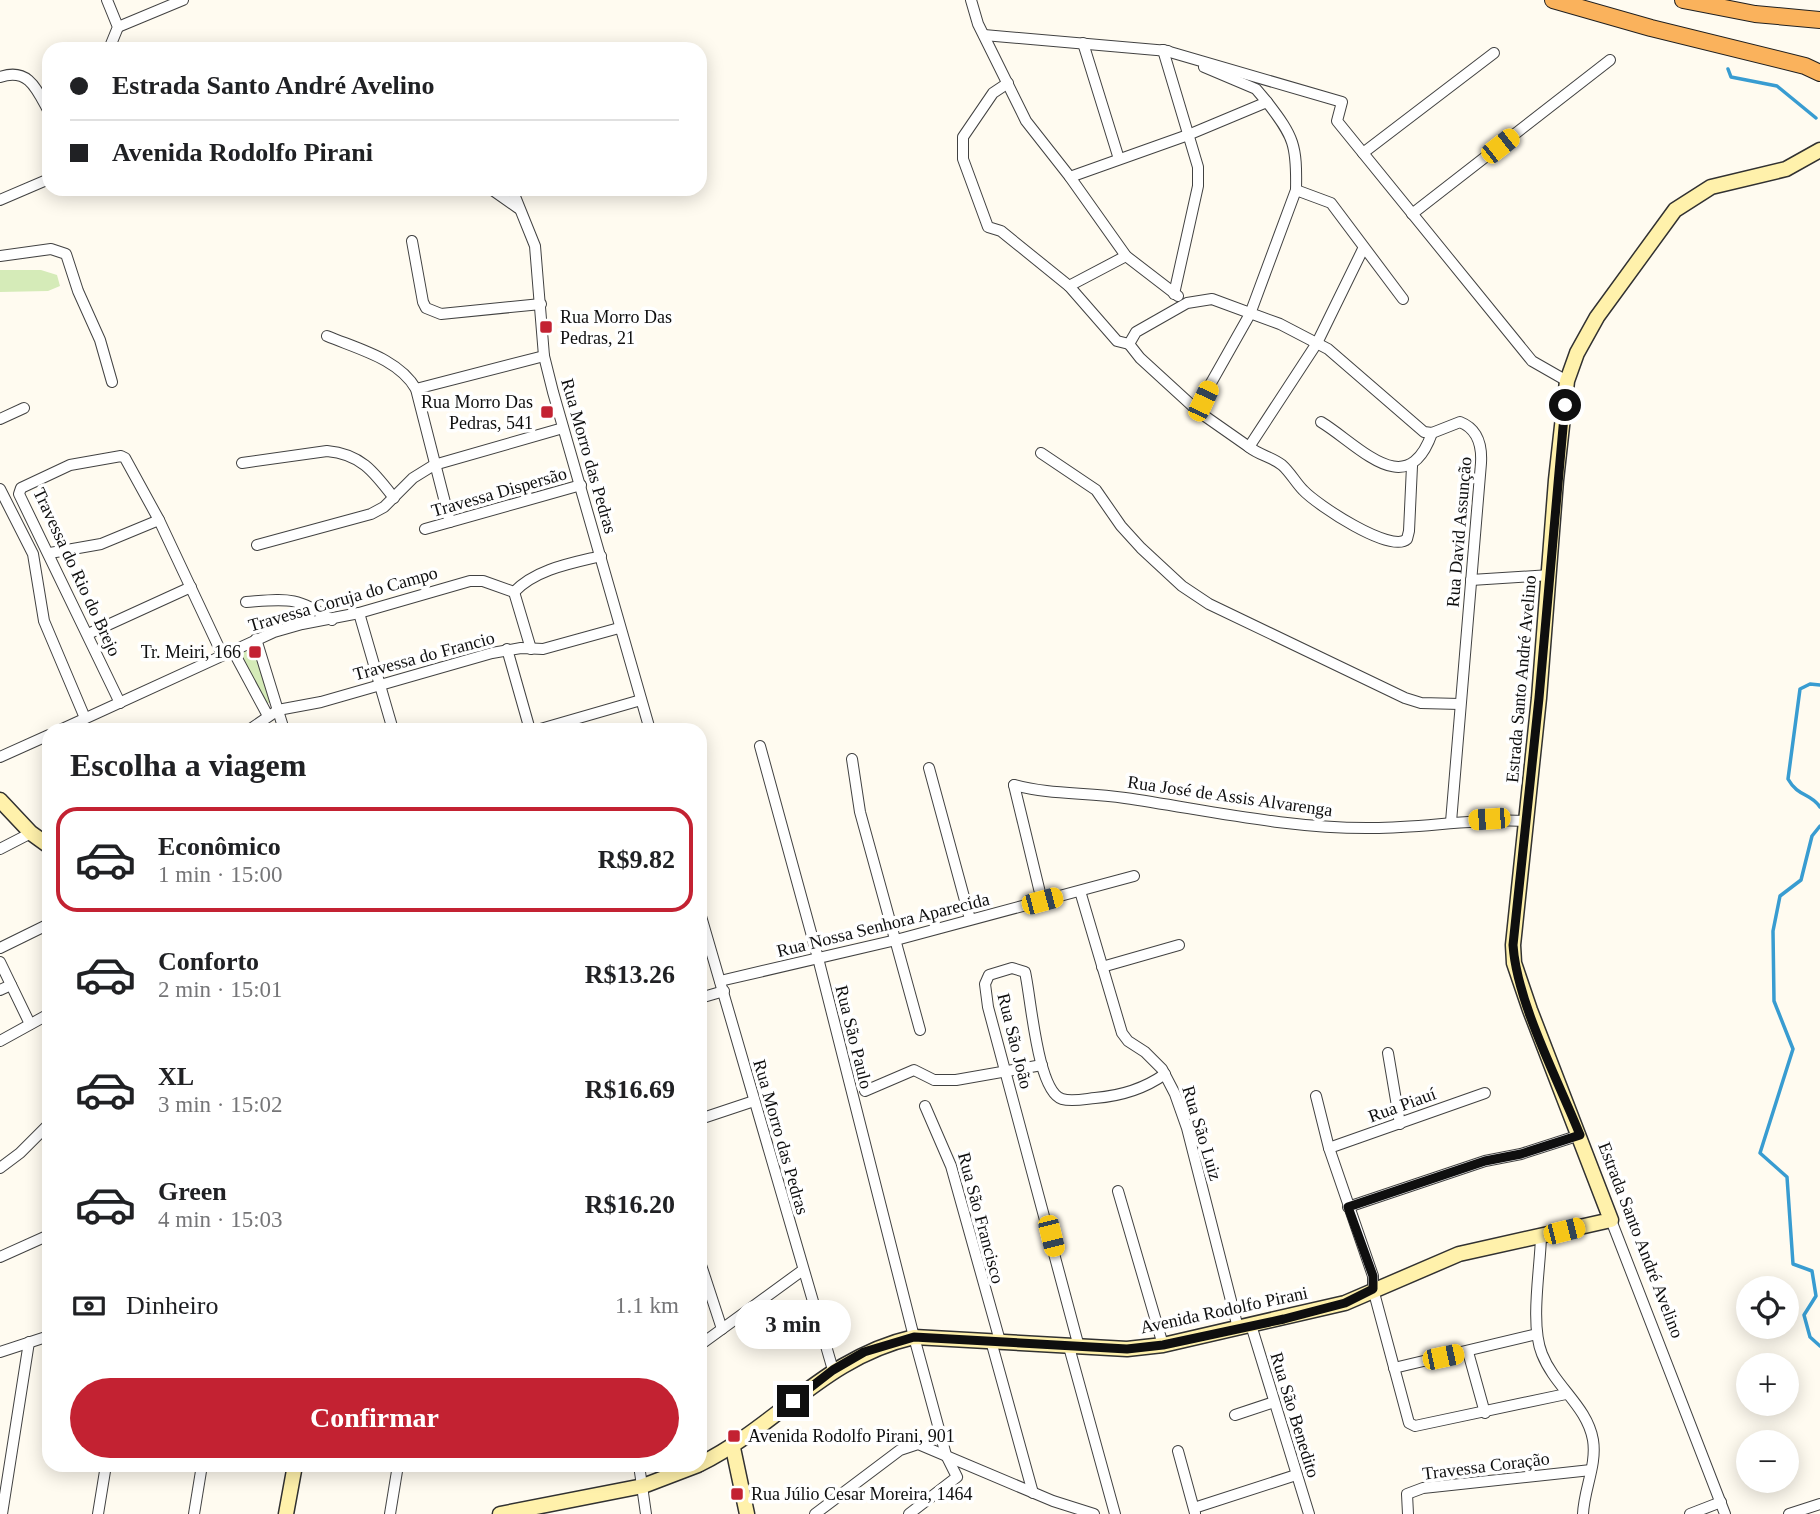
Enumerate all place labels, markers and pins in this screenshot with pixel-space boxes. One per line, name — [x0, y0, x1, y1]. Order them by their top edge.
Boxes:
place label: Rua Morro Das Pedras, 21 — [560, 307, 672, 348]
marker: Rua Morro Das Pedras, 21 — [538, 319, 554, 335]
place label: Rua Morro Das Pedras, 541 — [421, 392, 533, 433]
marker: Rua Morro Das Pedras, 541 — [539, 404, 555, 420]
place label: Tr. Meiri, 166 — [141, 642, 241, 662]
marker: Tr. Meiri, 166 — [247, 644, 263, 660]
place label: Avenida Rodolfo Pirani, 901 — [748, 1426, 955, 1446]
marker: Avenida Rodolfo Pirani, 901 — [726, 1428, 742, 1444]
place label: Rua Júlio Cesar Moreira, 1464 — [751, 1484, 972, 1504]
marker: Rua Júlio Cesar Moreira, 1464 — [729, 1486, 745, 1502]

